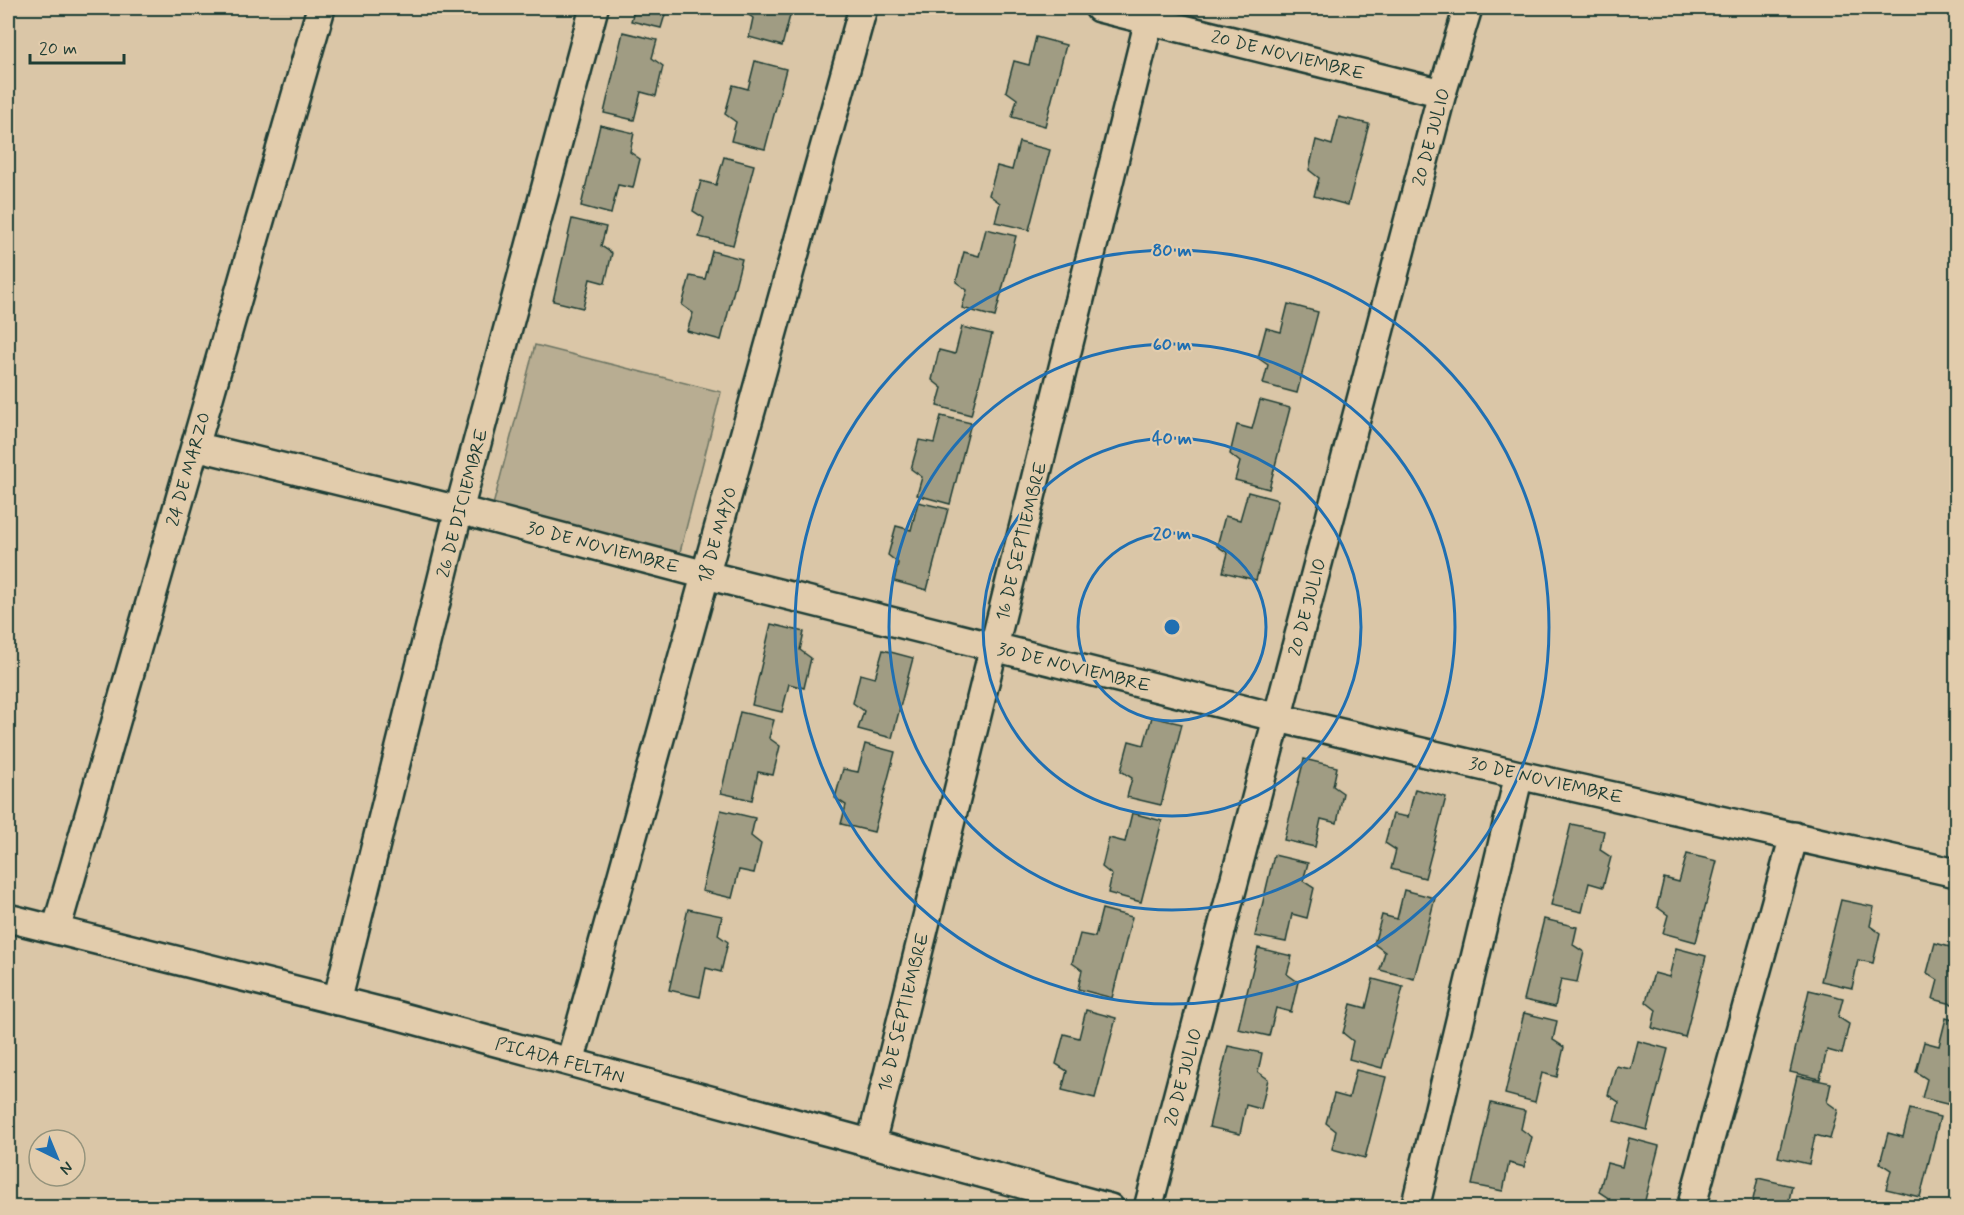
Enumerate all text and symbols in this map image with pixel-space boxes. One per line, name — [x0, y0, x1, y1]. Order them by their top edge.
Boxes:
street label: 20 DE NOVIEMBRE — [1208, 25, 1367, 87]
scale bar — [30, 27, 124, 65]
text: 20 m — [39, 37, 77, 61]
street label: 20 DE JULIO — [1407, 86, 1457, 189]
text: 80 m — [1152, 239, 1192, 263]
text: 60 m — [1153, 333, 1191, 357]
street label: 24 DE MARZO — [161, 409, 217, 529]
street label: 26 DE DICIEMBRE — [432, 426, 494, 580]
text: 40 m — [1152, 427, 1192, 451]
street label: 16 DE SEPTIEMBRE — [991, 459, 1053, 623]
street label: 18 DE MAYO — [693, 484, 743, 586]
street label: 30 DE NOVIEMBRE — [524, 516, 682, 580]
text: 20 m — [1153, 522, 1191, 546]
street label: 20 DE JULIO — [1283, 556, 1333, 659]
centre of rings — [1162, 617, 1182, 637]
street label: 30 DE NOVIEMBRE — [995, 637, 1153, 699]
street label: 30 DE NOVIEMBRE — [1467, 752, 1625, 810]
street label: 16 DE SEPTIEMBRE — [873, 930, 935, 1094]
street label: 20 DE JULIO — [1159, 1026, 1209, 1129]
street label: PICADA FELTAN — [492, 1032, 627, 1090]
north arrow — [27, 1128, 87, 1188]
text: N — [55, 1157, 77, 1179]

